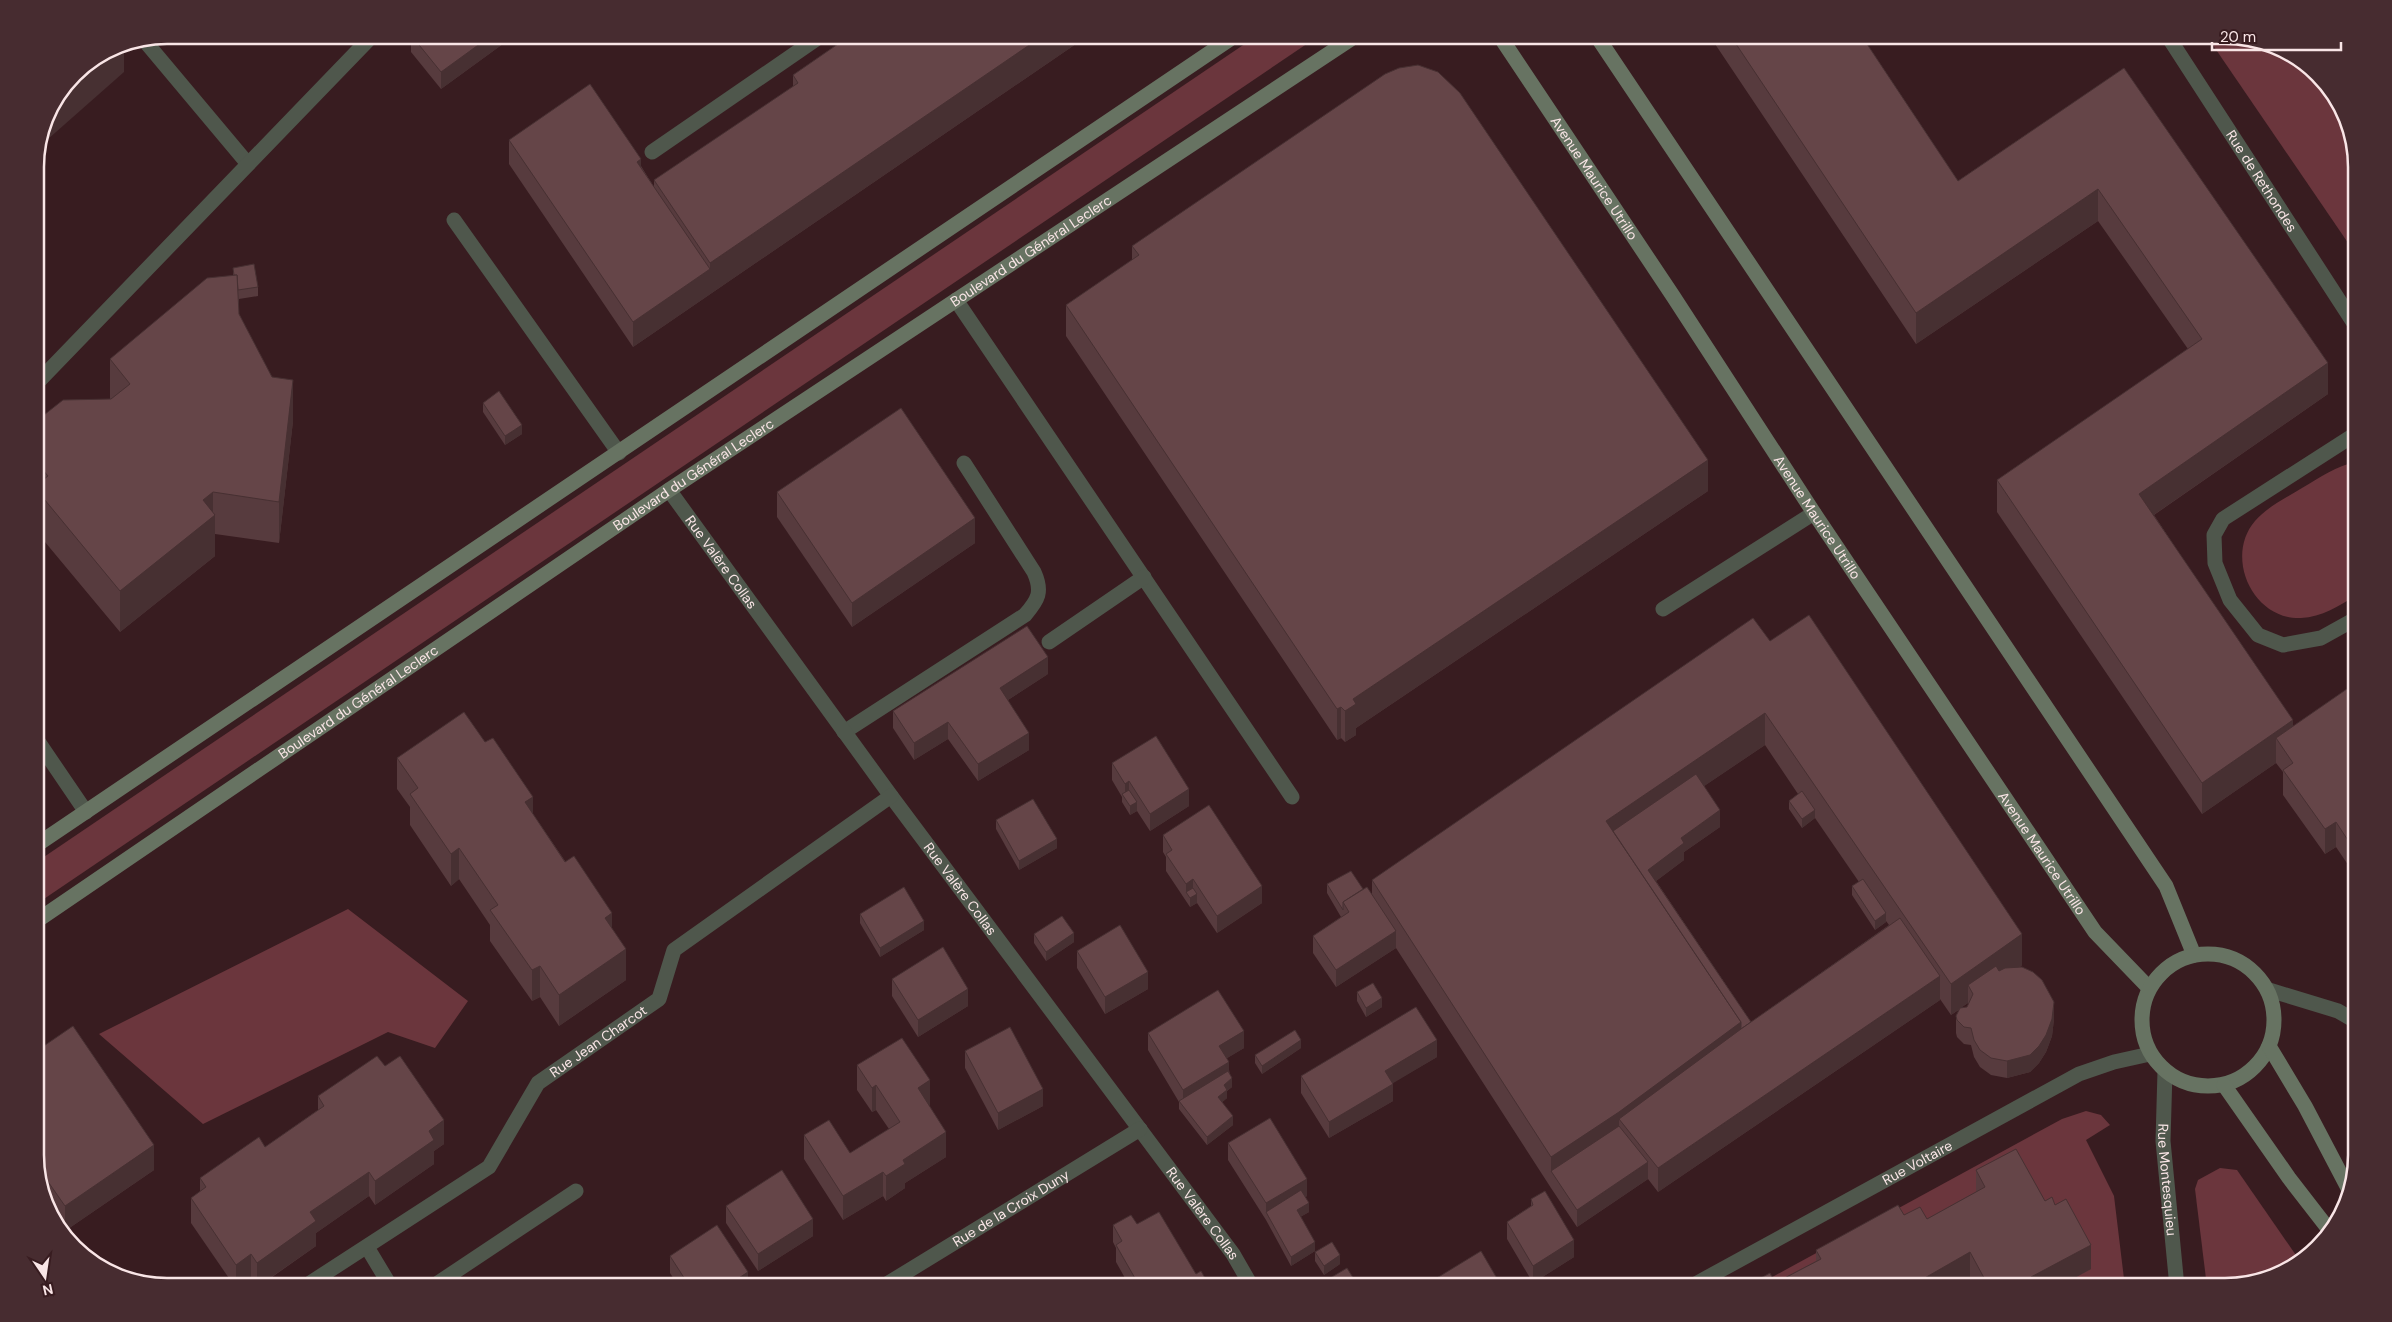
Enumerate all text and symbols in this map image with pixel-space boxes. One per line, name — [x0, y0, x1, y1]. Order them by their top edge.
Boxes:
scale bar — [2212, 20, 2341, 52]
text: 20 m — [2220, 27, 2256, 47]
street label: Avenue Maurice Utrillo — [1547, 113, 1642, 243]
street label: Rue de Rethondes — [2222, 127, 2301, 235]
street label: Boulevard du Général Leclerc — [947, 191, 1115, 310]
street label: Boulevard du Général Leclerc — [609, 414, 777, 535]
street label: Avenue Maurice Utrillo — [1770, 452, 1865, 583]
street label: Rue Valère Collas — [681, 512, 761, 612]
street label: Boulevard du Général Leclerc — [275, 641, 442, 763]
street label: Avenue Maurice Utrillo — [1994, 788, 2090, 918]
street label: Rue Valère Collas — [920, 839, 1001, 939]
street label: Rue Jean Charcot — [546, 1001, 650, 1081]
street label: Rue Montesquieu — [2154, 1123, 2181, 1237]
street label: Rue Voltaire — [1879, 1136, 1955, 1189]
street label: Rue Valère Collas — [1162, 1163, 1243, 1263]
street label: Rue de la Croix Duny — [949, 1165, 1073, 1251]
north arrow — [20, 1252, 70, 1302]
text: N — [41, 1280, 55, 1300]

